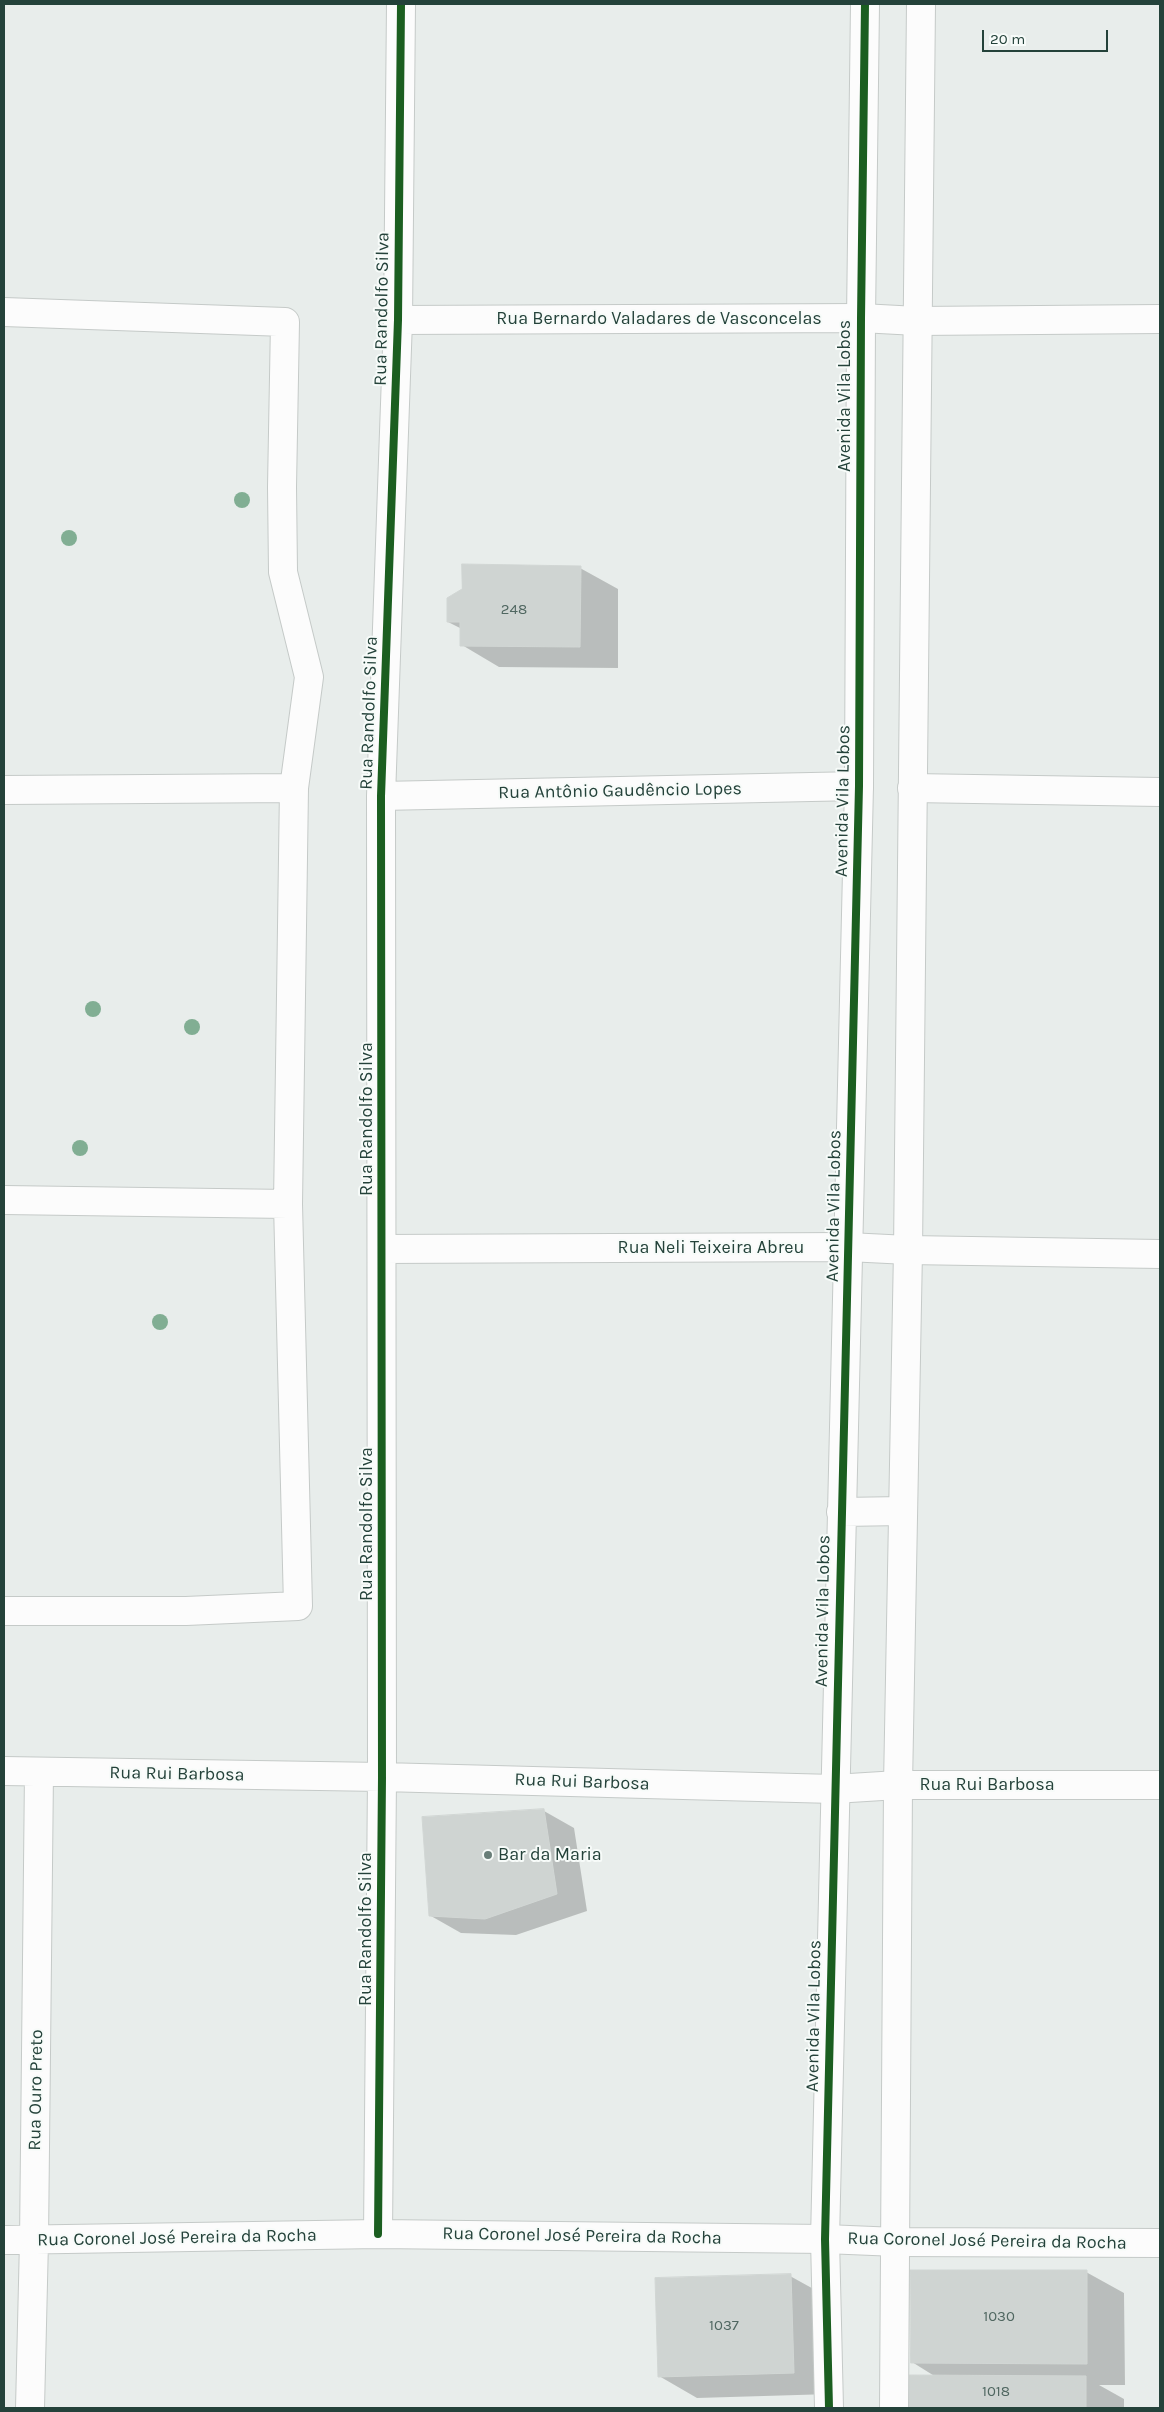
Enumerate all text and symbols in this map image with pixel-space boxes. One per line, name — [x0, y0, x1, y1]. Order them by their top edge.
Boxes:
scale bar — [984, 20, 1110, 52]
text: 20 m — [990, 30, 1025, 48]
street label: Rua Randolfo Silva — [370, 232, 394, 386]
street label: Rua Bernardo Valadares de Vasconcelas — [496, 308, 822, 330]
street label: Avenida Vila Lobos — [834, 320, 856, 472]
house number: 248 — [501, 601, 527, 619]
street label: Rua Randolfo Silva — [356, 636, 382, 790]
street label: Avenida Vila Lobos — [831, 725, 855, 877]
street label: Rua Antônio Gaudêncio Lopes — [498, 778, 742, 804]
street label: Rua Randolfo Silva — [356, 1042, 378, 1196]
street label: Avenida Vila Lobos — [822, 1130, 846, 1282]
street label: Rua Neli Teixeira Abreu — [618, 1237, 804, 1259]
street label: Rua Randolfo Silva — [356, 1447, 378, 1601]
street label: Avenida Vila Lobos — [811, 1535, 835, 1687]
street label: Rua Rui Barbosa — [109, 1762, 245, 1786]
street label: Rua Rui Barbosa — [514, 1769, 650, 1795]
street label: Rua Rui Barbosa — [919, 1774, 1055, 1796]
place label: Bar da Maria — [498, 1844, 602, 1866]
marker: Bar da Maria — [482, 1849, 494, 1861]
street label: Rua Randolfo Silva — [355, 1852, 377, 2006]
street label: Avenida Vila Lobos — [802, 1940, 826, 2092]
street label: Rua Ouro Preto — [24, 2029, 48, 2151]
street label: Rua Coronel José Pereira da Rocha — [442, 2223, 722, 2249]
street label: Rua Coronel José Pereira da Rocha — [37, 2225, 317, 2251]
street label: Rua Coronel José Pereira da Rocha — [847, 2228, 1127, 2254]
house number: 1030 — [983, 2308, 1015, 2326]
house number: 1037 — [709, 2317, 739, 2335]
house number: 1018 — [982, 2383, 1010, 2401]

